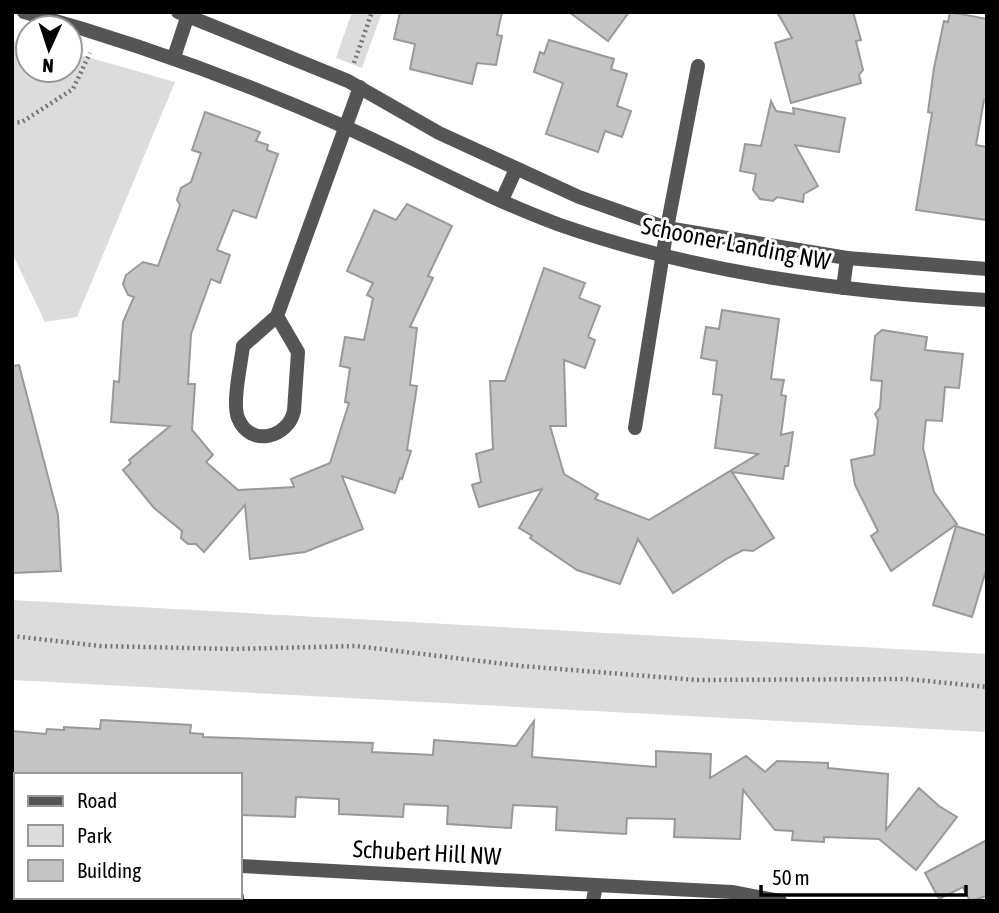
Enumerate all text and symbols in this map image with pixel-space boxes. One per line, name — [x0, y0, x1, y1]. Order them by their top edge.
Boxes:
north arrow — [14, 14, 84, 84]
text: N — [42, 55, 54, 77]
street label: Schooner Landing NW — [639, 212, 833, 275]
legend — [14, 773, 242, 899]
text: Road — [77, 788, 117, 812]
text: Park — [77, 823, 112, 847]
street label: Schubert Hill NW — [352, 835, 502, 870]
scale bar — [761, 853, 966, 897]
text: Building — [77, 858, 141, 882]
text: 50 m — [772, 865, 810, 889]

